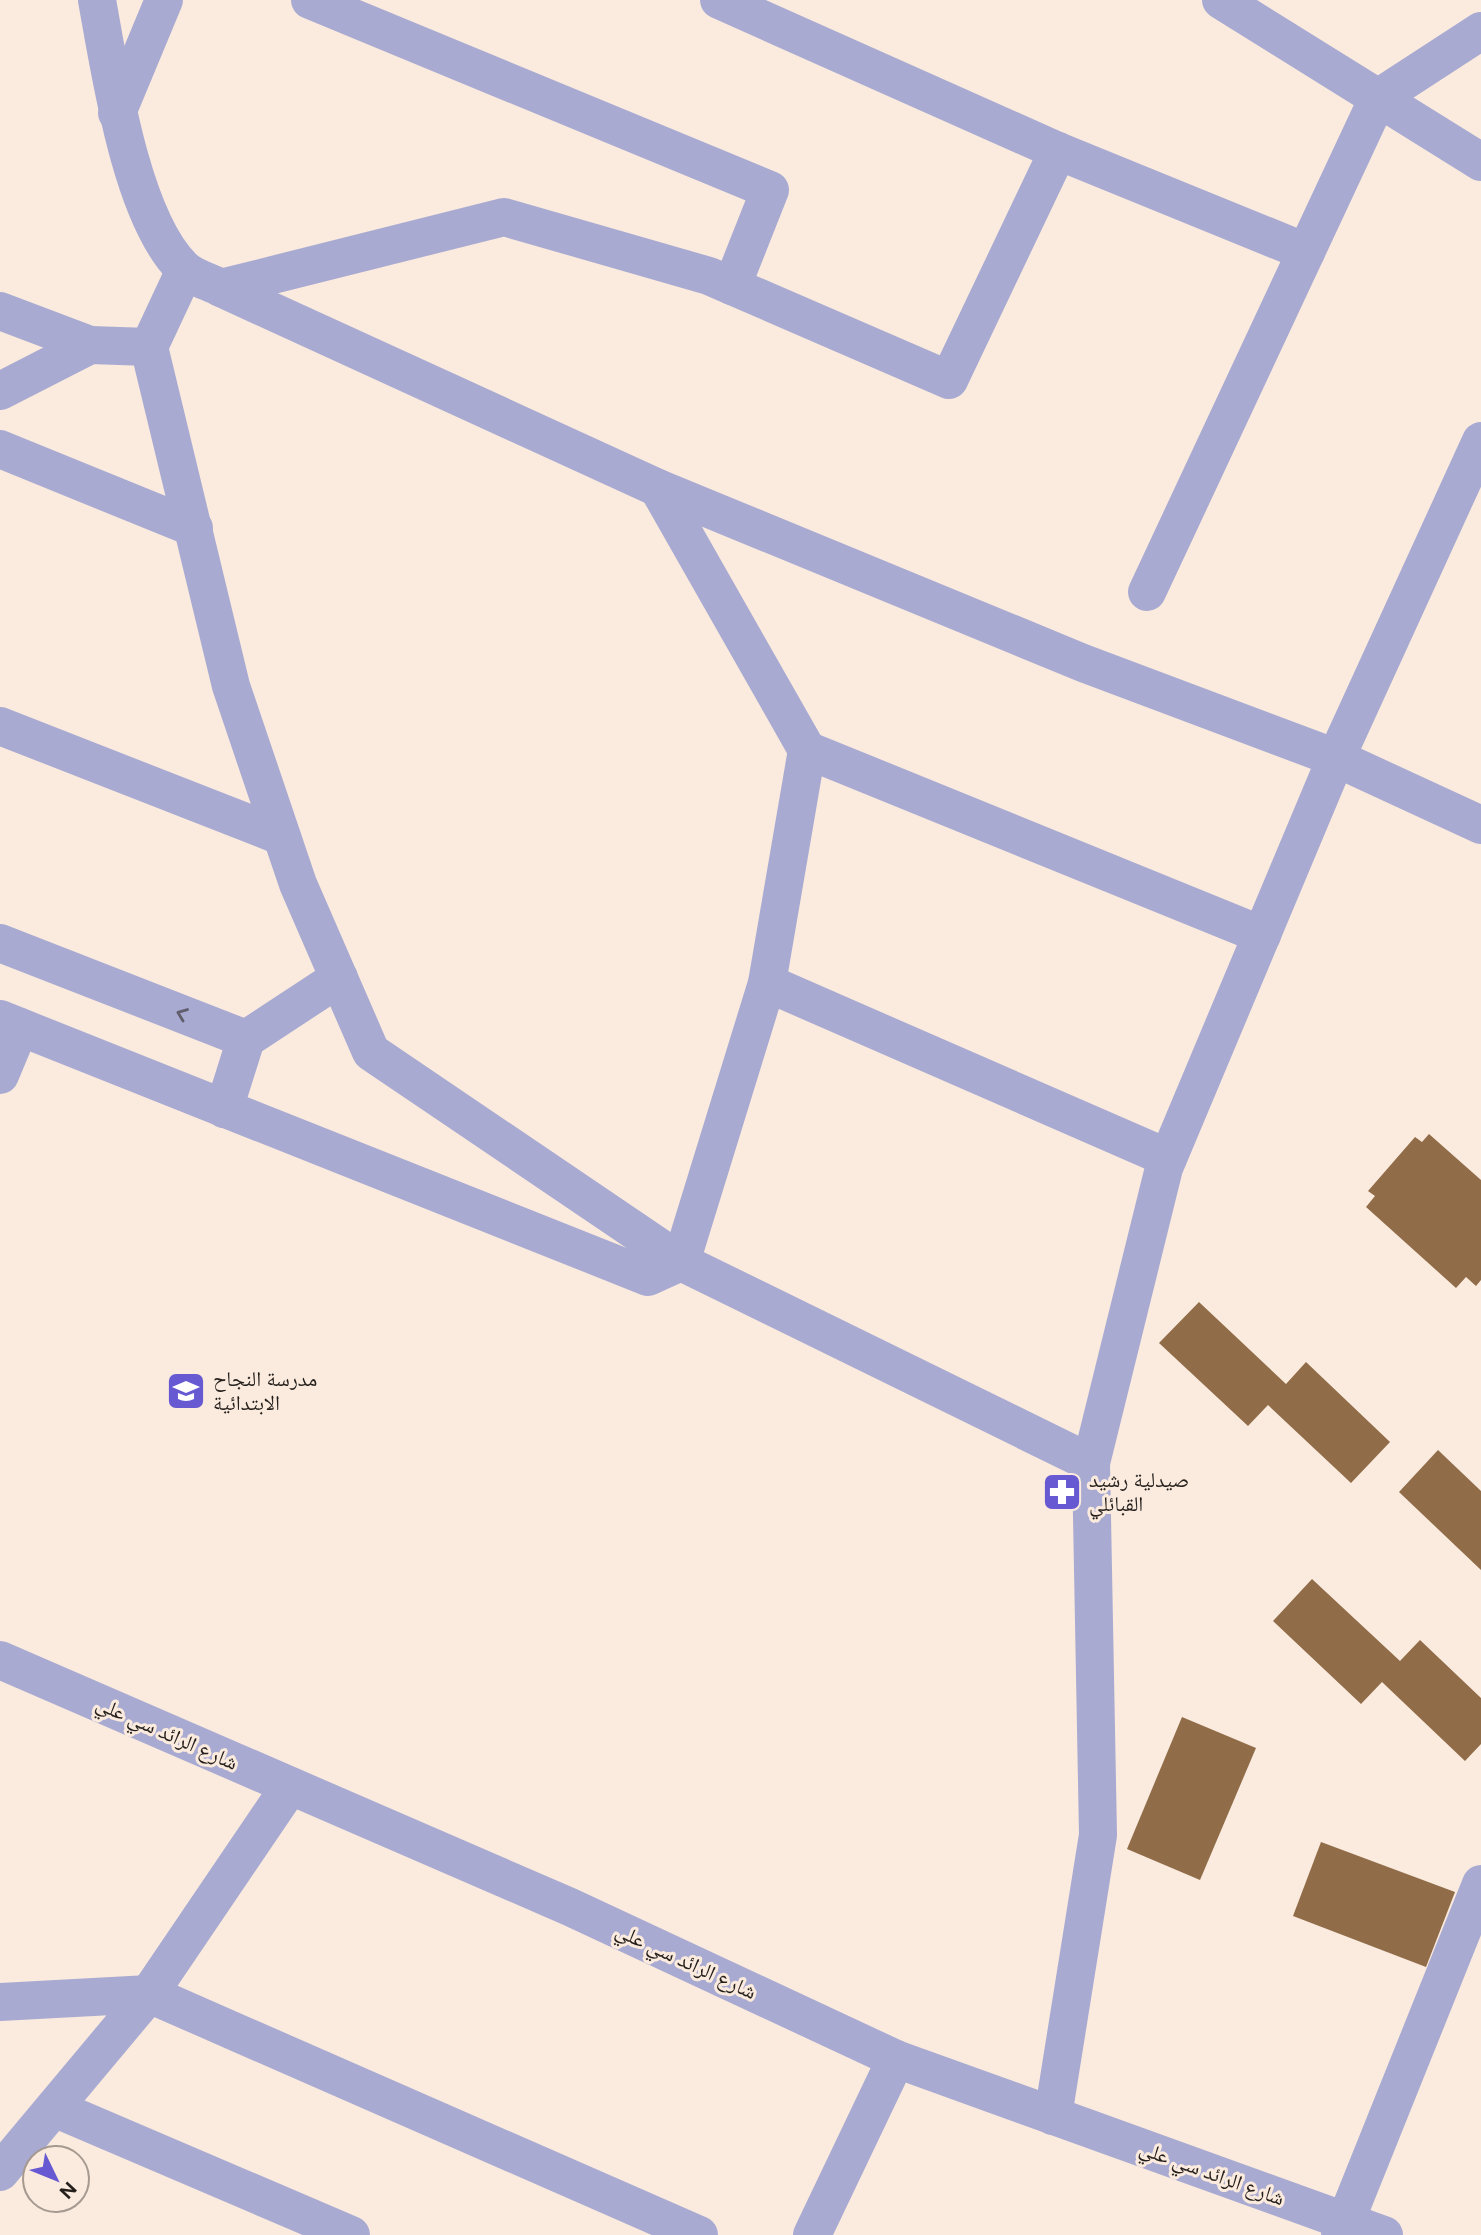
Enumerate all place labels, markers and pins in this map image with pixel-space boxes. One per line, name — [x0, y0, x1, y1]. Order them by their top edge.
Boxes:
place label: مدرسة النجاح الابتدائية — [213, 1366, 317, 1415]
school or university icon: مدرسة النجاح الابتدائية — [165, 1370, 207, 1412]
place label: صيدلية رشيد القبائلي — [1089, 1467, 1189, 1520]
pharmacy icon: صيدلية رشيد القبائلي — [1041, 1471, 1083, 1513]

